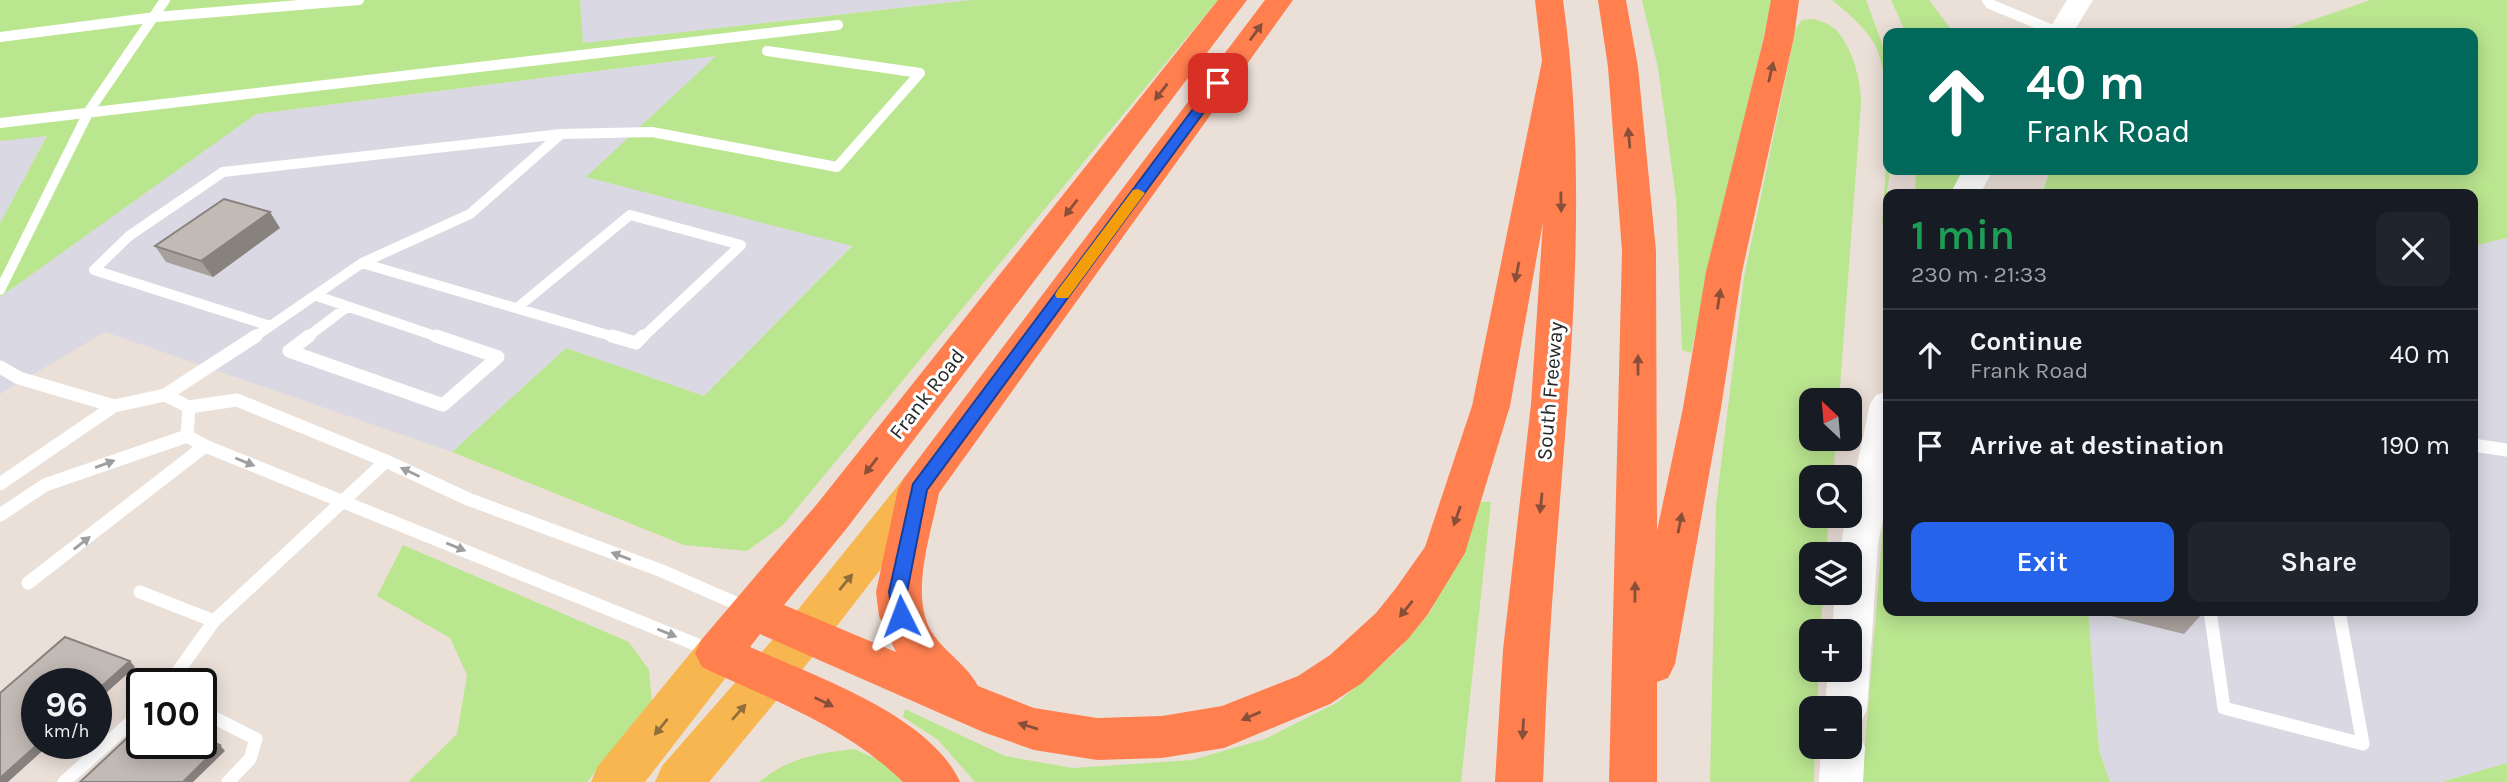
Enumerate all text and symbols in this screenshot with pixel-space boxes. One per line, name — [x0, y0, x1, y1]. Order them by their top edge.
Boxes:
one-way arrow — [1249, 23, 1263, 41]
pin — [1188, 53, 1248, 113]
text: 40 m — [2026, 54, 2145, 111]
icon: ahead — [1911, 56, 2002, 147]
one-way arrow — [1766, 61, 1777, 83]
icon: arrive — [1199, 64, 1237, 102]
one-way arrow — [1154, 83, 1169, 101]
text: Frank Road — [2026, 113, 2191, 150]
one-way arrow — [1623, 126, 1634, 148]
one-way arrow — [1555, 192, 1567, 214]
one-way arrow — [1063, 199, 1078, 217]
text: 1 min — [1911, 210, 2015, 260]
button: close — [2376, 212, 2450, 286]
one-way arrow — [1511, 261, 1522, 283]
text: 230 m · 21:33 — [1911, 261, 2047, 288]
one-way arrow — [1714, 288, 1725, 310]
street label: South Freeway — [1532, 320, 1568, 461]
text: Continue — [1970, 326, 2082, 357]
icon: ahead — [1911, 336, 1949, 374]
text: 40 m — [2390, 339, 2450, 370]
street label: Frank Road — [884, 344, 970, 444]
one-way arrow — [1632, 353, 1644, 375]
text: Frank Road — [1970, 357, 2088, 384]
north arrow — [1799, 388, 1862, 452]
map controls — [1799, 388, 1862, 759]
icon: arrive — [1911, 427, 1949, 465]
text: Arrive at destination — [1970, 430, 2224, 461]
text: 190 m — [2380, 430, 2450, 461]
one-way arrow — [235, 456, 256, 467]
one-way arrow — [864, 456, 879, 474]
one-way arrow — [94, 458, 115, 469]
button: search — [1799, 465, 1862, 528]
one-way arrow — [400, 466, 420, 478]
one-way arrow — [1535, 492, 1546, 514]
one-way arrow — [1451, 506, 1462, 527]
one-way arrow — [1674, 512, 1685, 534]
button: Exit — [1911, 522, 2174, 602]
button: Share — [2188, 522, 2450, 602]
one-way arrow — [73, 535, 91, 550]
one-way arrow — [446, 542, 467, 553]
button: layers — [1799, 542, 1862, 605]
one-way arrow — [611, 550, 632, 561]
one-way arrow — [839, 573, 854, 591]
position arrow — [864, 579, 938, 653]
one-way arrow — [1630, 581, 1641, 603]
one-way arrow — [1398, 600, 1413, 618]
button: + — [1799, 619, 1862, 682]
one-way arrow — [656, 627, 677, 638]
speed limit sign: 100 — [126, 668, 217, 759]
text: 96 — [45, 684, 88, 725]
one-way arrow — [814, 696, 834, 708]
button: − — [1799, 696, 1862, 759]
one-way arrow — [731, 703, 746, 720]
one-way arrow — [1241, 710, 1261, 722]
one-way arrow — [654, 717, 669, 735]
one-way arrow — [1517, 719, 1528, 741]
text: km/h — [44, 720, 89, 742]
one-way arrow — [1017, 721, 1038, 731]

